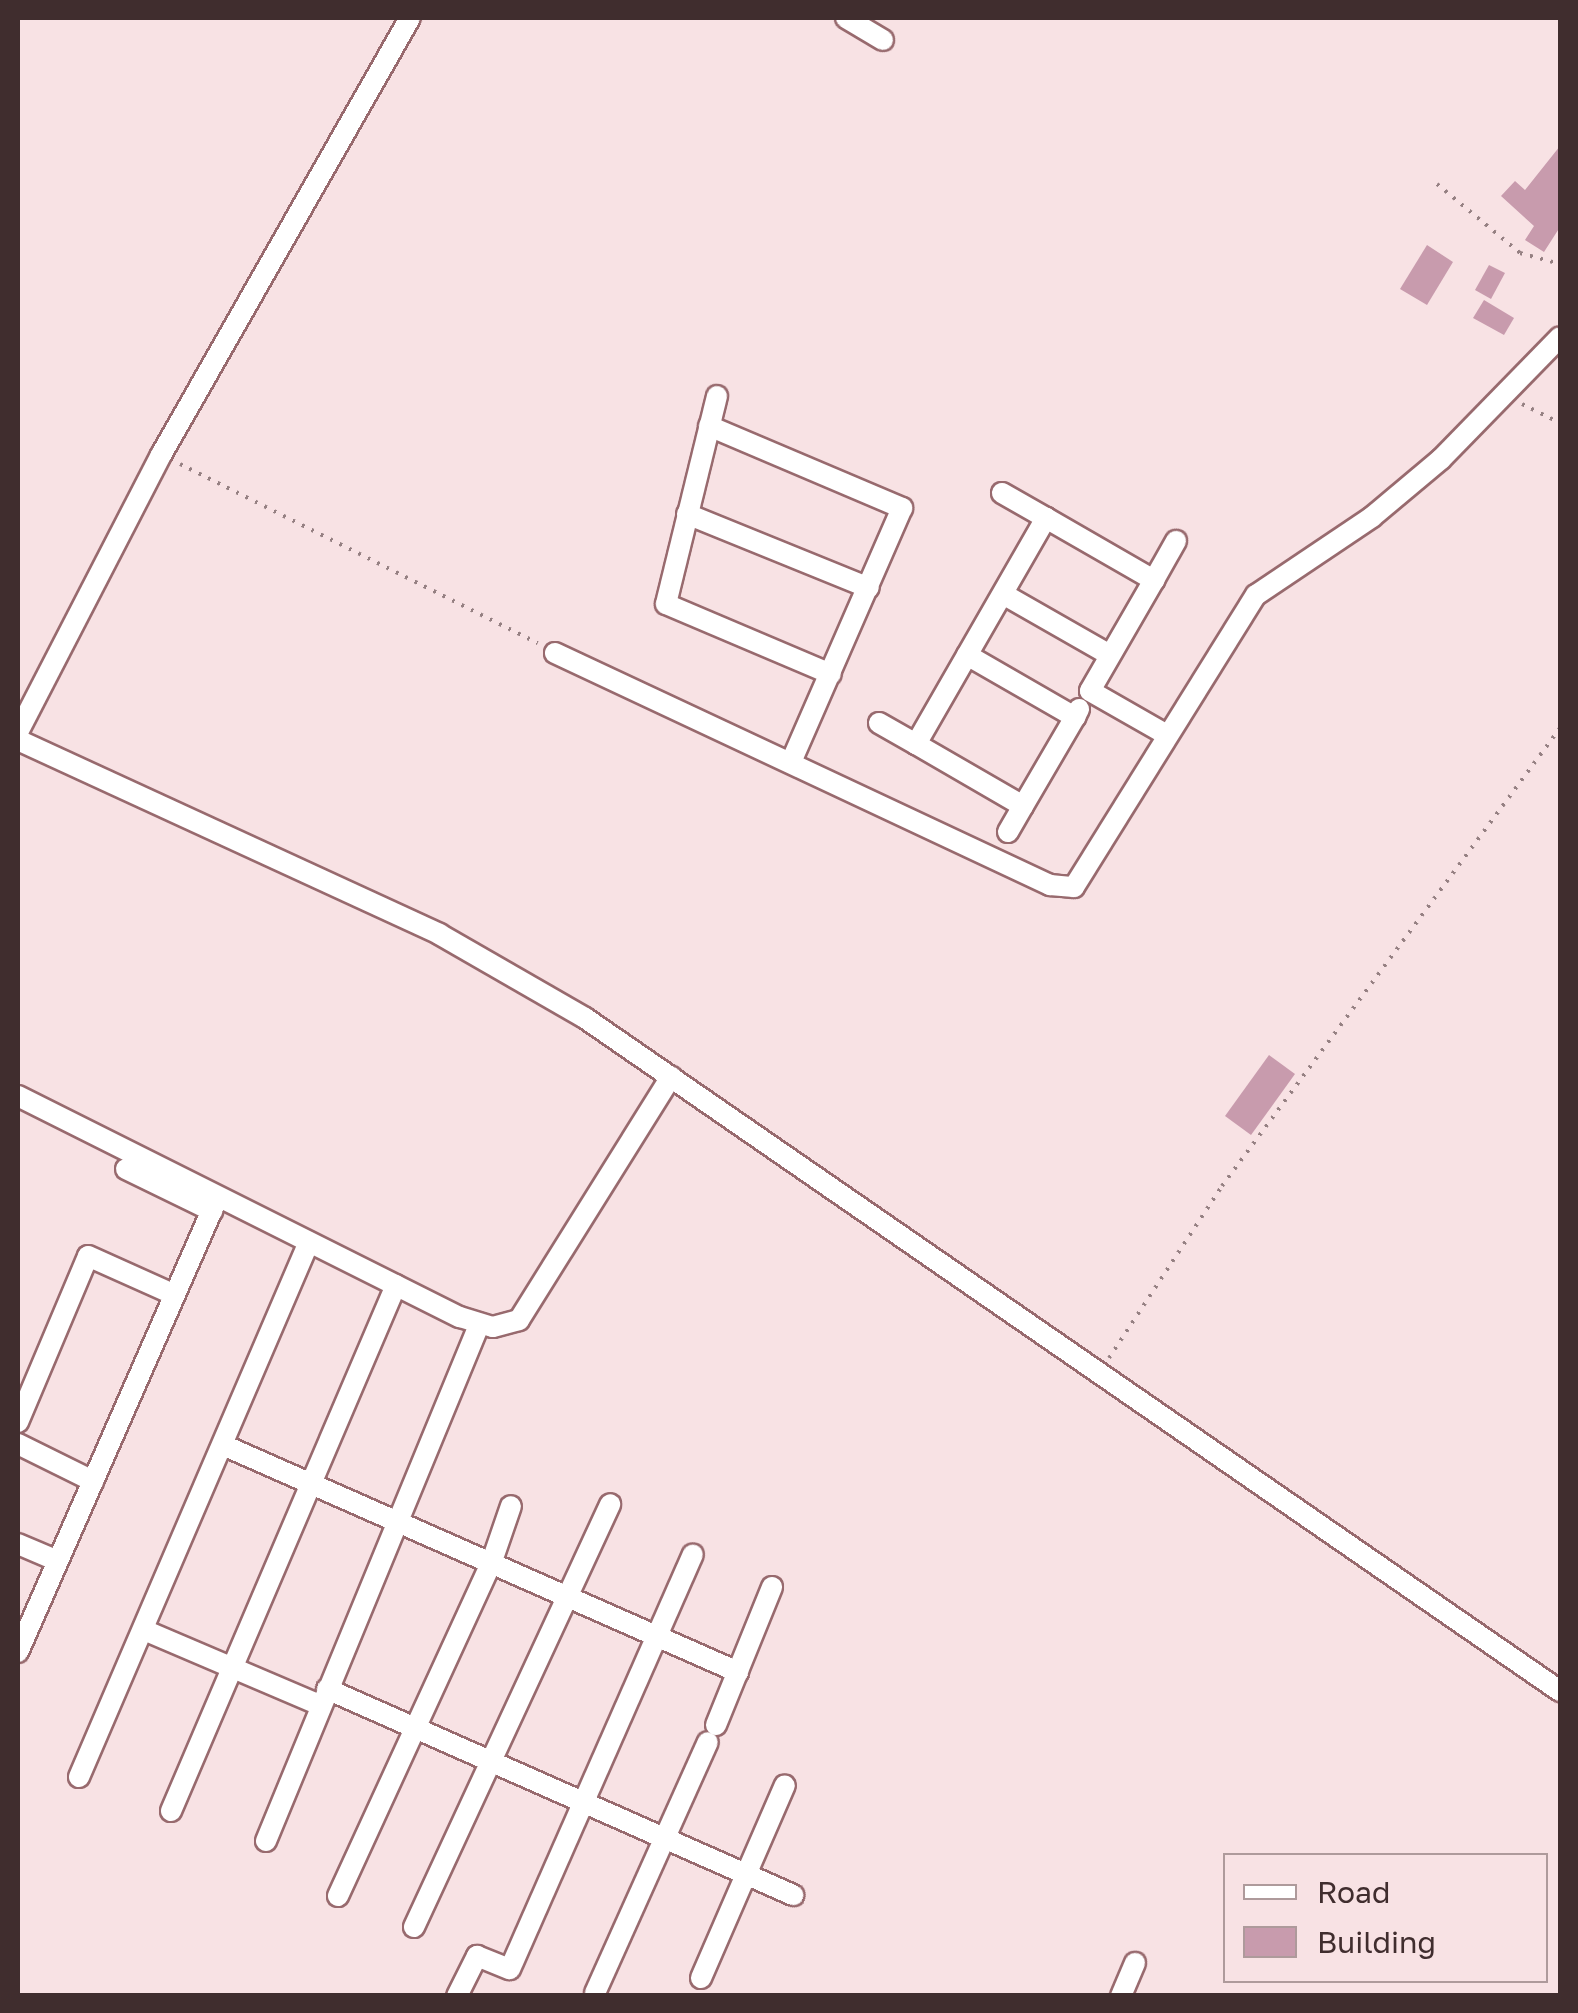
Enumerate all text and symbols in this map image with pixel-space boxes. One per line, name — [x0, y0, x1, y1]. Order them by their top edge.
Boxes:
legend — [1223, 1853, 1548, 1983]
text: Road — [1317, 1874, 1391, 1910]
text: Building — [1317, 1924, 1436, 1960]

